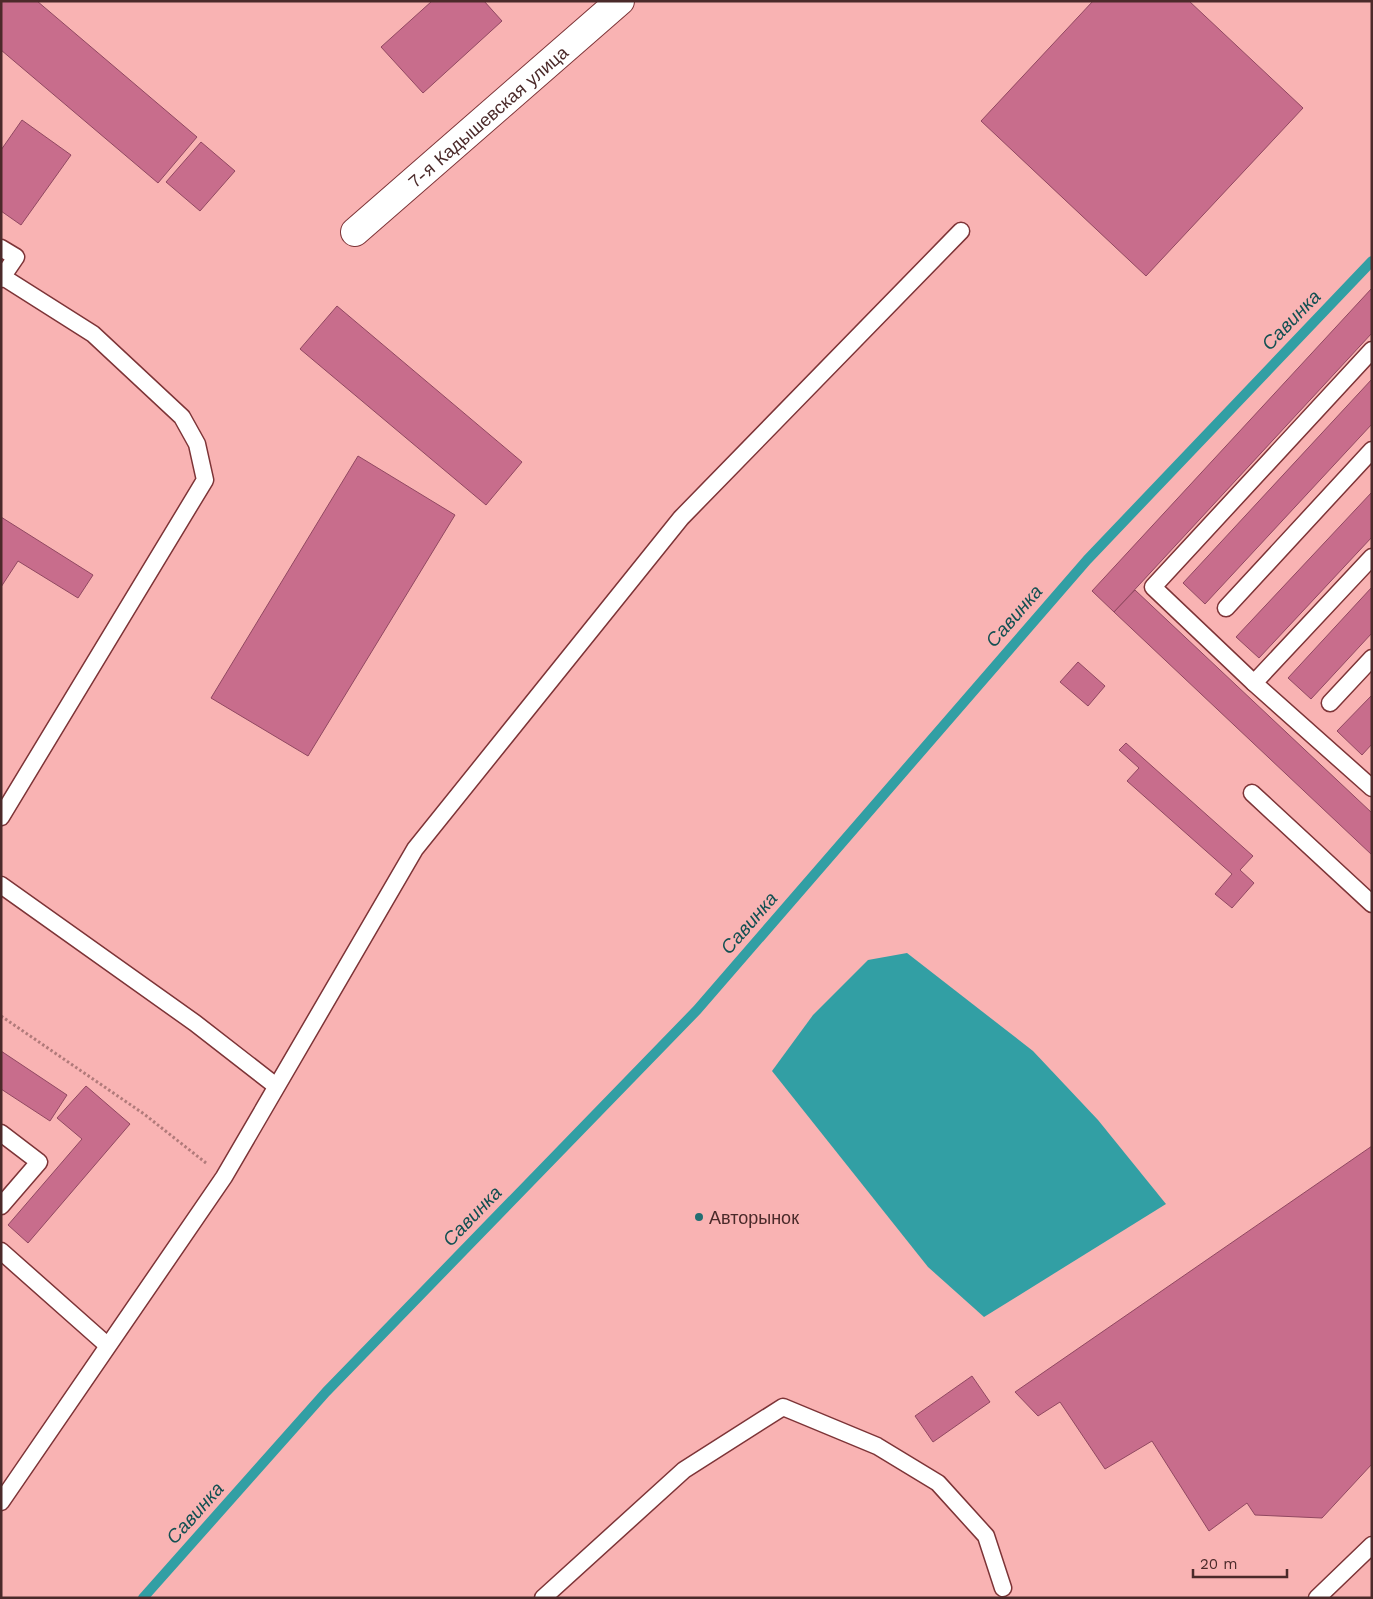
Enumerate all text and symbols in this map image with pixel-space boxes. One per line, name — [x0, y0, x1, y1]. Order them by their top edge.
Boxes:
street label: 7-я Кадышевская улица — [404, 41, 572, 192]
water label: Савинка — [1257, 285, 1325, 355]
water label: Савинка — [981, 580, 1047, 652]
water label: Савинка — [716, 887, 782, 959]
water label: Савинка — [438, 1181, 506, 1251]
place label: Авторынок — [709, 1207, 799, 1228]
marker: Авторынок — [693, 1211, 705, 1223]
water label: Савинка — [161, 1477, 229, 1549]
scale bar — [1193, 1546, 1287, 1578]
text: 20 m — [1200, 1555, 1238, 1573]

